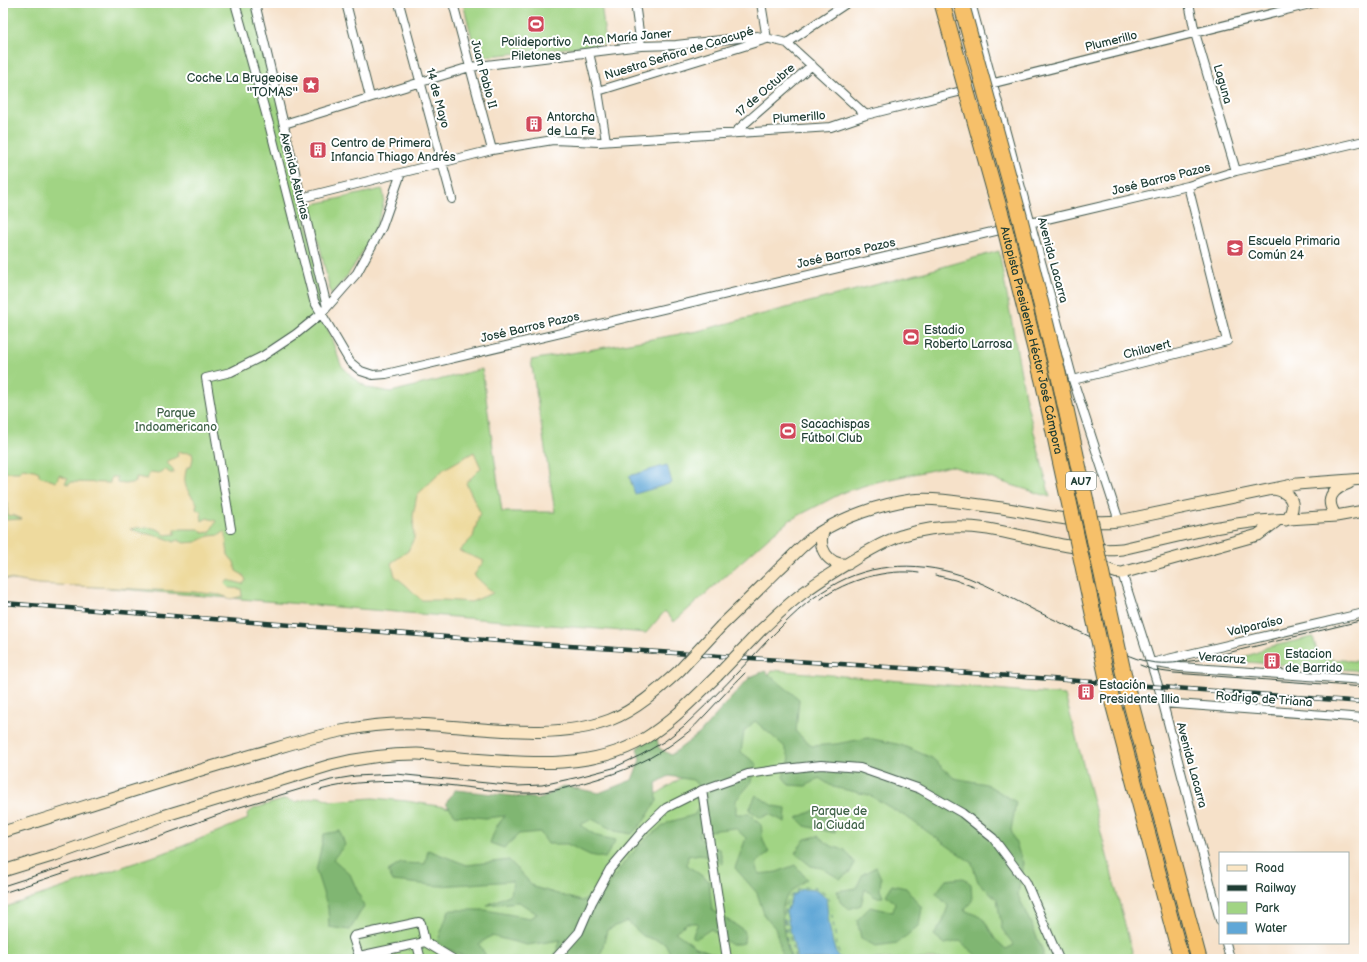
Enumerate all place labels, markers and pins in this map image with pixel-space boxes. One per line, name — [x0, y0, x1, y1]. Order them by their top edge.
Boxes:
sports icon: Polideportivo Piletones — [526, 14, 546, 34]
place label: Polideportivo Piletones — [501, 35, 571, 64]
place label: Coche La Brugeoise ''TOMAS'' — [187, 71, 298, 100]
place icon: Coche La Brugeoise ''TOMAS'' — [301, 75, 321, 95]
place label: Antorcha de La Fe — [547, 110, 595, 139]
building icon: Antorcha de La Fe — [524, 114, 544, 134]
place label: Centro de Primera Infancia Thiago Andrés — [331, 136, 456, 165]
building icon: Centro de Primera Infancia Thiago Andrés — [308, 140, 328, 160]
place label: Escuela Primaria Común 24 — [1248, 234, 1340, 263]
school or university icon: Escuela Primaria Común 24 — [1225, 238, 1245, 258]
place label: Estadio Roberto Larrosa — [924, 323, 1013, 352]
sports icon: Estadio Roberto Larrosa — [901, 327, 921, 347]
place label: Sacachispas Fútbol Club — [801, 417, 870, 446]
sports icon: Sacachispas Fútbol Club — [778, 421, 798, 441]
place label: Estacion de Barrido — [1285, 647, 1343, 676]
building icon: Estacion de Barrido — [1262, 651, 1282, 671]
place label: Estación Presidente Illia — [1099, 678, 1180, 707]
building icon: Estación Presidente Illia — [1076, 682, 1096, 702]

